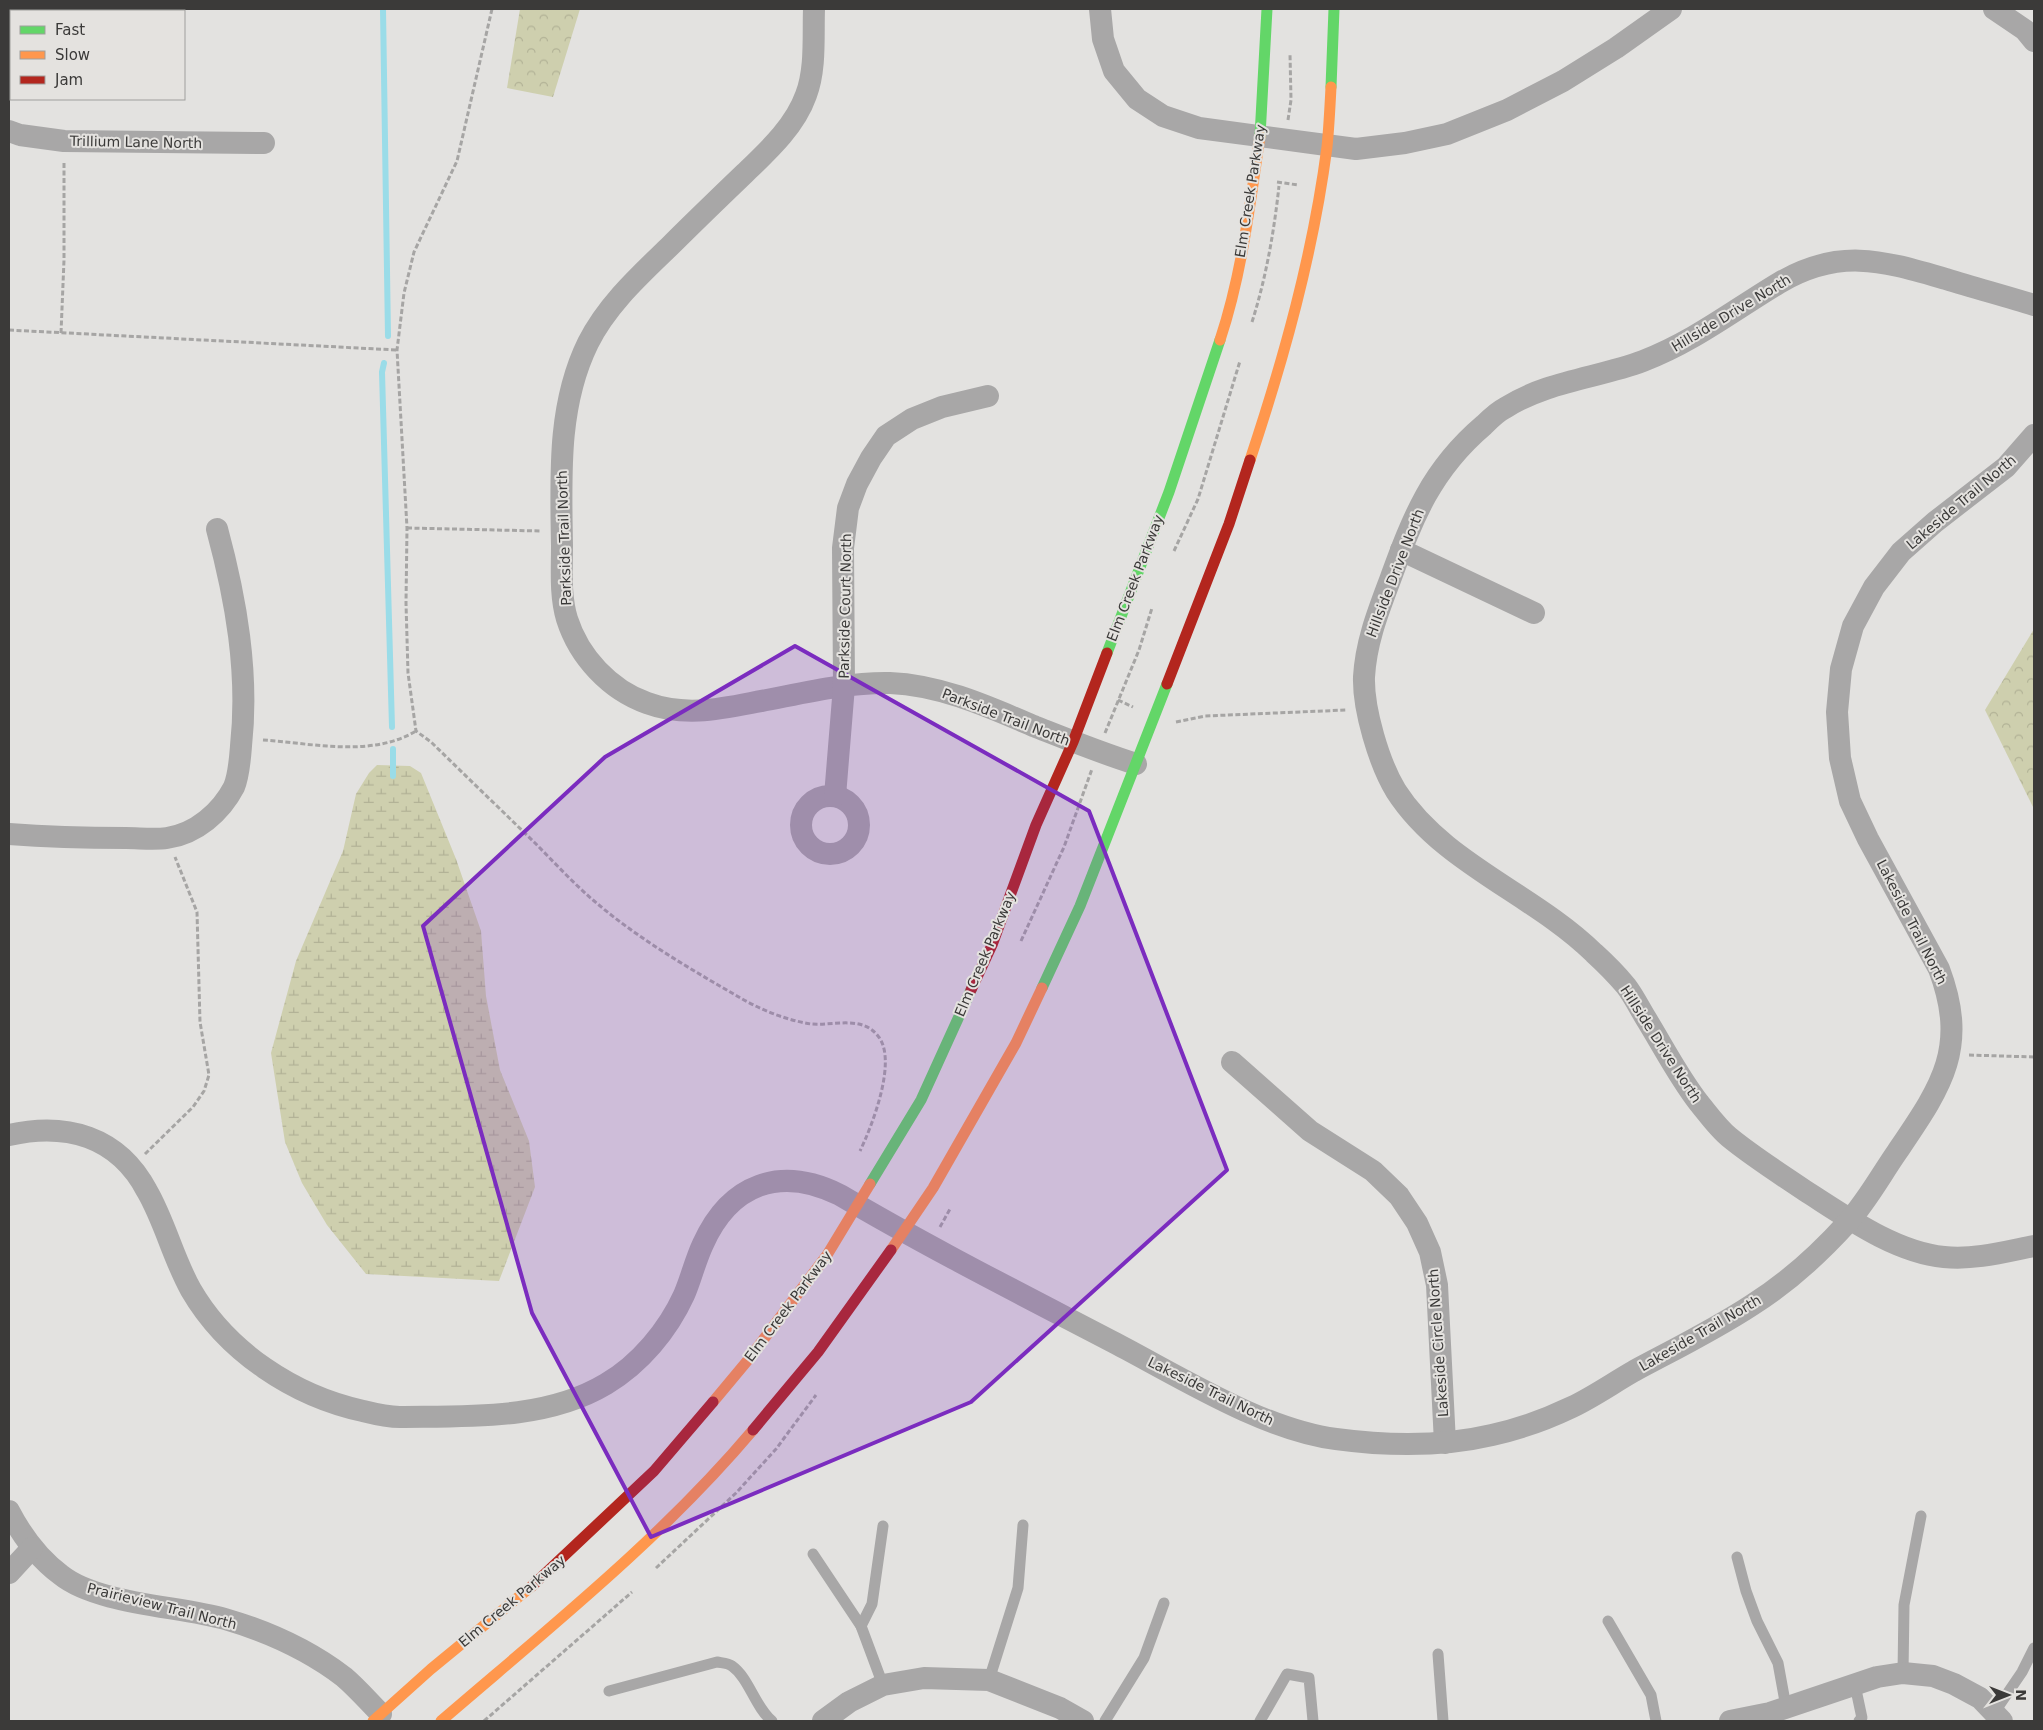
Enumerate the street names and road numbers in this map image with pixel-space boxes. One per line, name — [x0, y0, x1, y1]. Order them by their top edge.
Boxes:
street label: Elm Creek Parkway — [1232, 123, 1268, 259]
street label: Trillium Lane North — [69, 133, 202, 151]
street label: Hillside Drive North — [1668, 271, 1794, 355]
street label: Lakeside Trail North — [1903, 452, 2019, 552]
street label: Parkside Trail North — [554, 470, 574, 606]
street label: Hillside Drive North — [1363, 507, 1427, 639]
street label: Elm Creek Parkway — [1103, 512, 1167, 644]
street label: Parkside Court North — [836, 533, 854, 679]
street label: Parkside Trail North — [940, 685, 1072, 749]
street label: Lakeside Trail North — [1874, 857, 1950, 987]
street label: Elm Creek Parkway — [951, 889, 1019, 1019]
street label: Hillside Drive North — [1617, 983, 1705, 1105]
street label: Elm Creek Parkway — [741, 1248, 835, 1364]
street label: Lakeside Circle North — [1425, 1268, 1451, 1418]
street label: Lakeside Trail North — [1636, 1292, 1764, 1374]
street label: Lakeside Trail North — [1145, 1354, 1277, 1428]
street label: Elm Creek Parkway — [455, 1552, 569, 1650]
street label: Prairieview Trail North — [86, 1580, 238, 1632]

